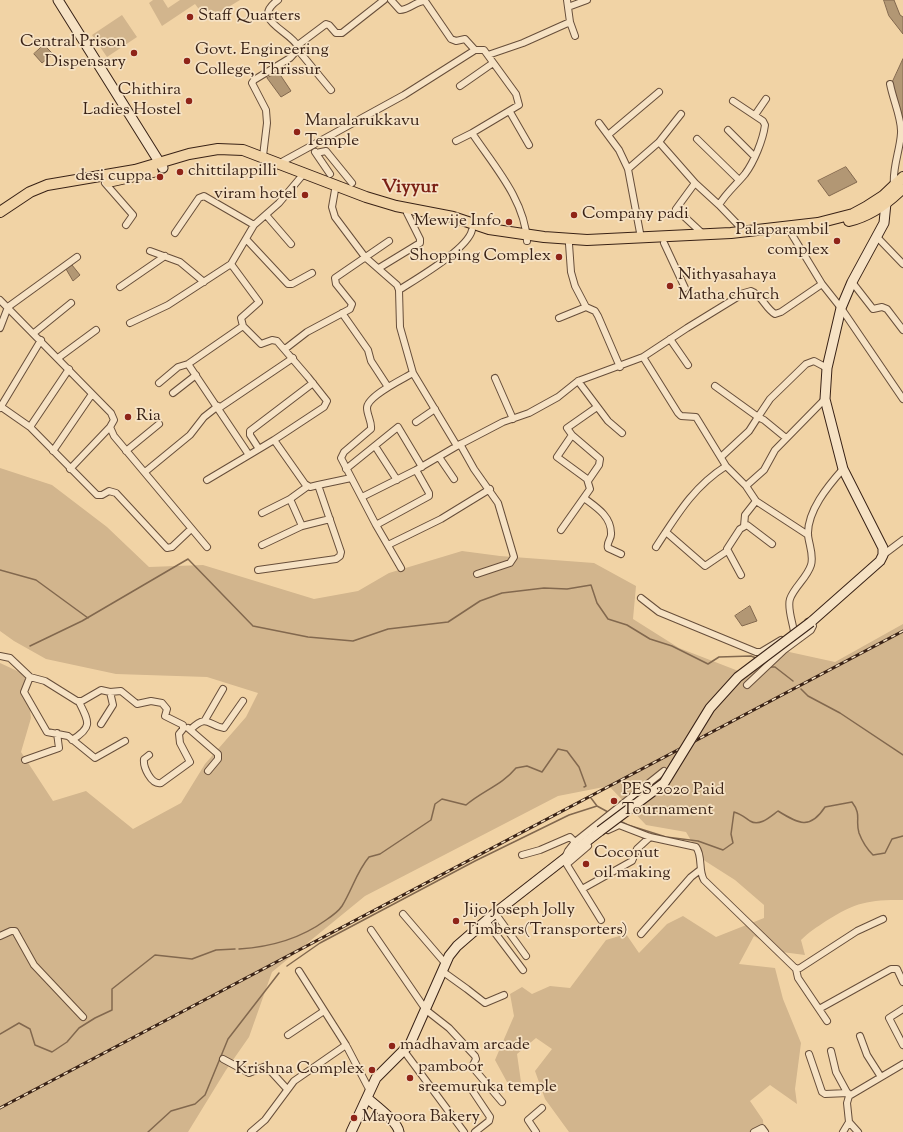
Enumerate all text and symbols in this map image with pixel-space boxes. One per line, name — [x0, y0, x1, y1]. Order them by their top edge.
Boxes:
place label: Staff Quarters — [198, 7, 301, 27]
marker: Staff Quarters — [185, 12, 195, 22]
place label: Central Prison Dispensary — [20, 33, 126, 73]
place label: Govt. Engineering College, Thrissur — [195, 41, 329, 81]
marker: Central Prison Dispensary — [129, 48, 139, 58]
marker: Govt. Engineering College, Thrissur — [182, 56, 192, 66]
place label: Chithira Ladies Hostel — [83, 81, 181, 121]
marker: Chithira Ladies Hostel — [184, 96, 194, 106]
place label: Manalarukkavu Temple — [305, 112, 420, 152]
marker: Manalarukkavu Temple — [292, 127, 302, 137]
place label: chittilappilli — [188, 162, 277, 182]
place label: desi cuppa — [76, 167, 152, 187]
marker: chittilappilli — [175, 167, 185, 177]
marker: desi cuppa — [155, 172, 165, 182]
district label: Viyyur — [382, 178, 438, 200]
place label: viram hotel — [214, 185, 297, 205]
marker: viram hotel — [300, 190, 310, 200]
place label: Company padi — [582, 205, 689, 225]
marker: Company padi — [569, 210, 579, 220]
place label: Mewije Info — [414, 212, 501, 232]
marker: Mewije Info — [504, 217, 514, 227]
place label: Palaparambil complex — [735, 221, 829, 261]
marker: Palaparambil complex — [832, 236, 842, 246]
place label: Shopping Complex — [409, 247, 551, 267]
marker: Shopping Complex — [554, 252, 564, 262]
place label: Nithyasahaya Matha church — [678, 266, 780, 306]
marker: Nithyasahaya Matha church — [665, 281, 675, 291]
place label: Ria — [136, 407, 161, 427]
marker: Ria — [123, 412, 133, 422]
place label: PES 2020 Paid Tournament — [622, 781, 724, 821]
marker: PES 2020 Paid Tournament — [609, 796, 619, 806]
place label: Coconut oil making — [594, 844, 671, 884]
marker: Coconut oil making — [581, 859, 591, 869]
place label: Jijo Joseph Jolly Timbers(Transporters) — [464, 901, 628, 941]
marker: Jijo Joseph Jolly Timbers(Transporters) — [451, 916, 461, 926]
place label: madhavam arcade — [400, 1036, 530, 1056]
marker: madhavam arcade — [387, 1041, 397, 1051]
place label: pamboor sreemuruka temple — [418, 1058, 557, 1098]
place label: Krishna Complex — [235, 1060, 364, 1080]
marker: Krishna Complex — [367, 1065, 377, 1075]
marker: pamboor sreemuruka temple — [405, 1073, 415, 1083]
place label: Mayoora Bakery — [362, 1108, 480, 1128]
marker: Mayoora Bakery — [349, 1113, 359, 1123]

